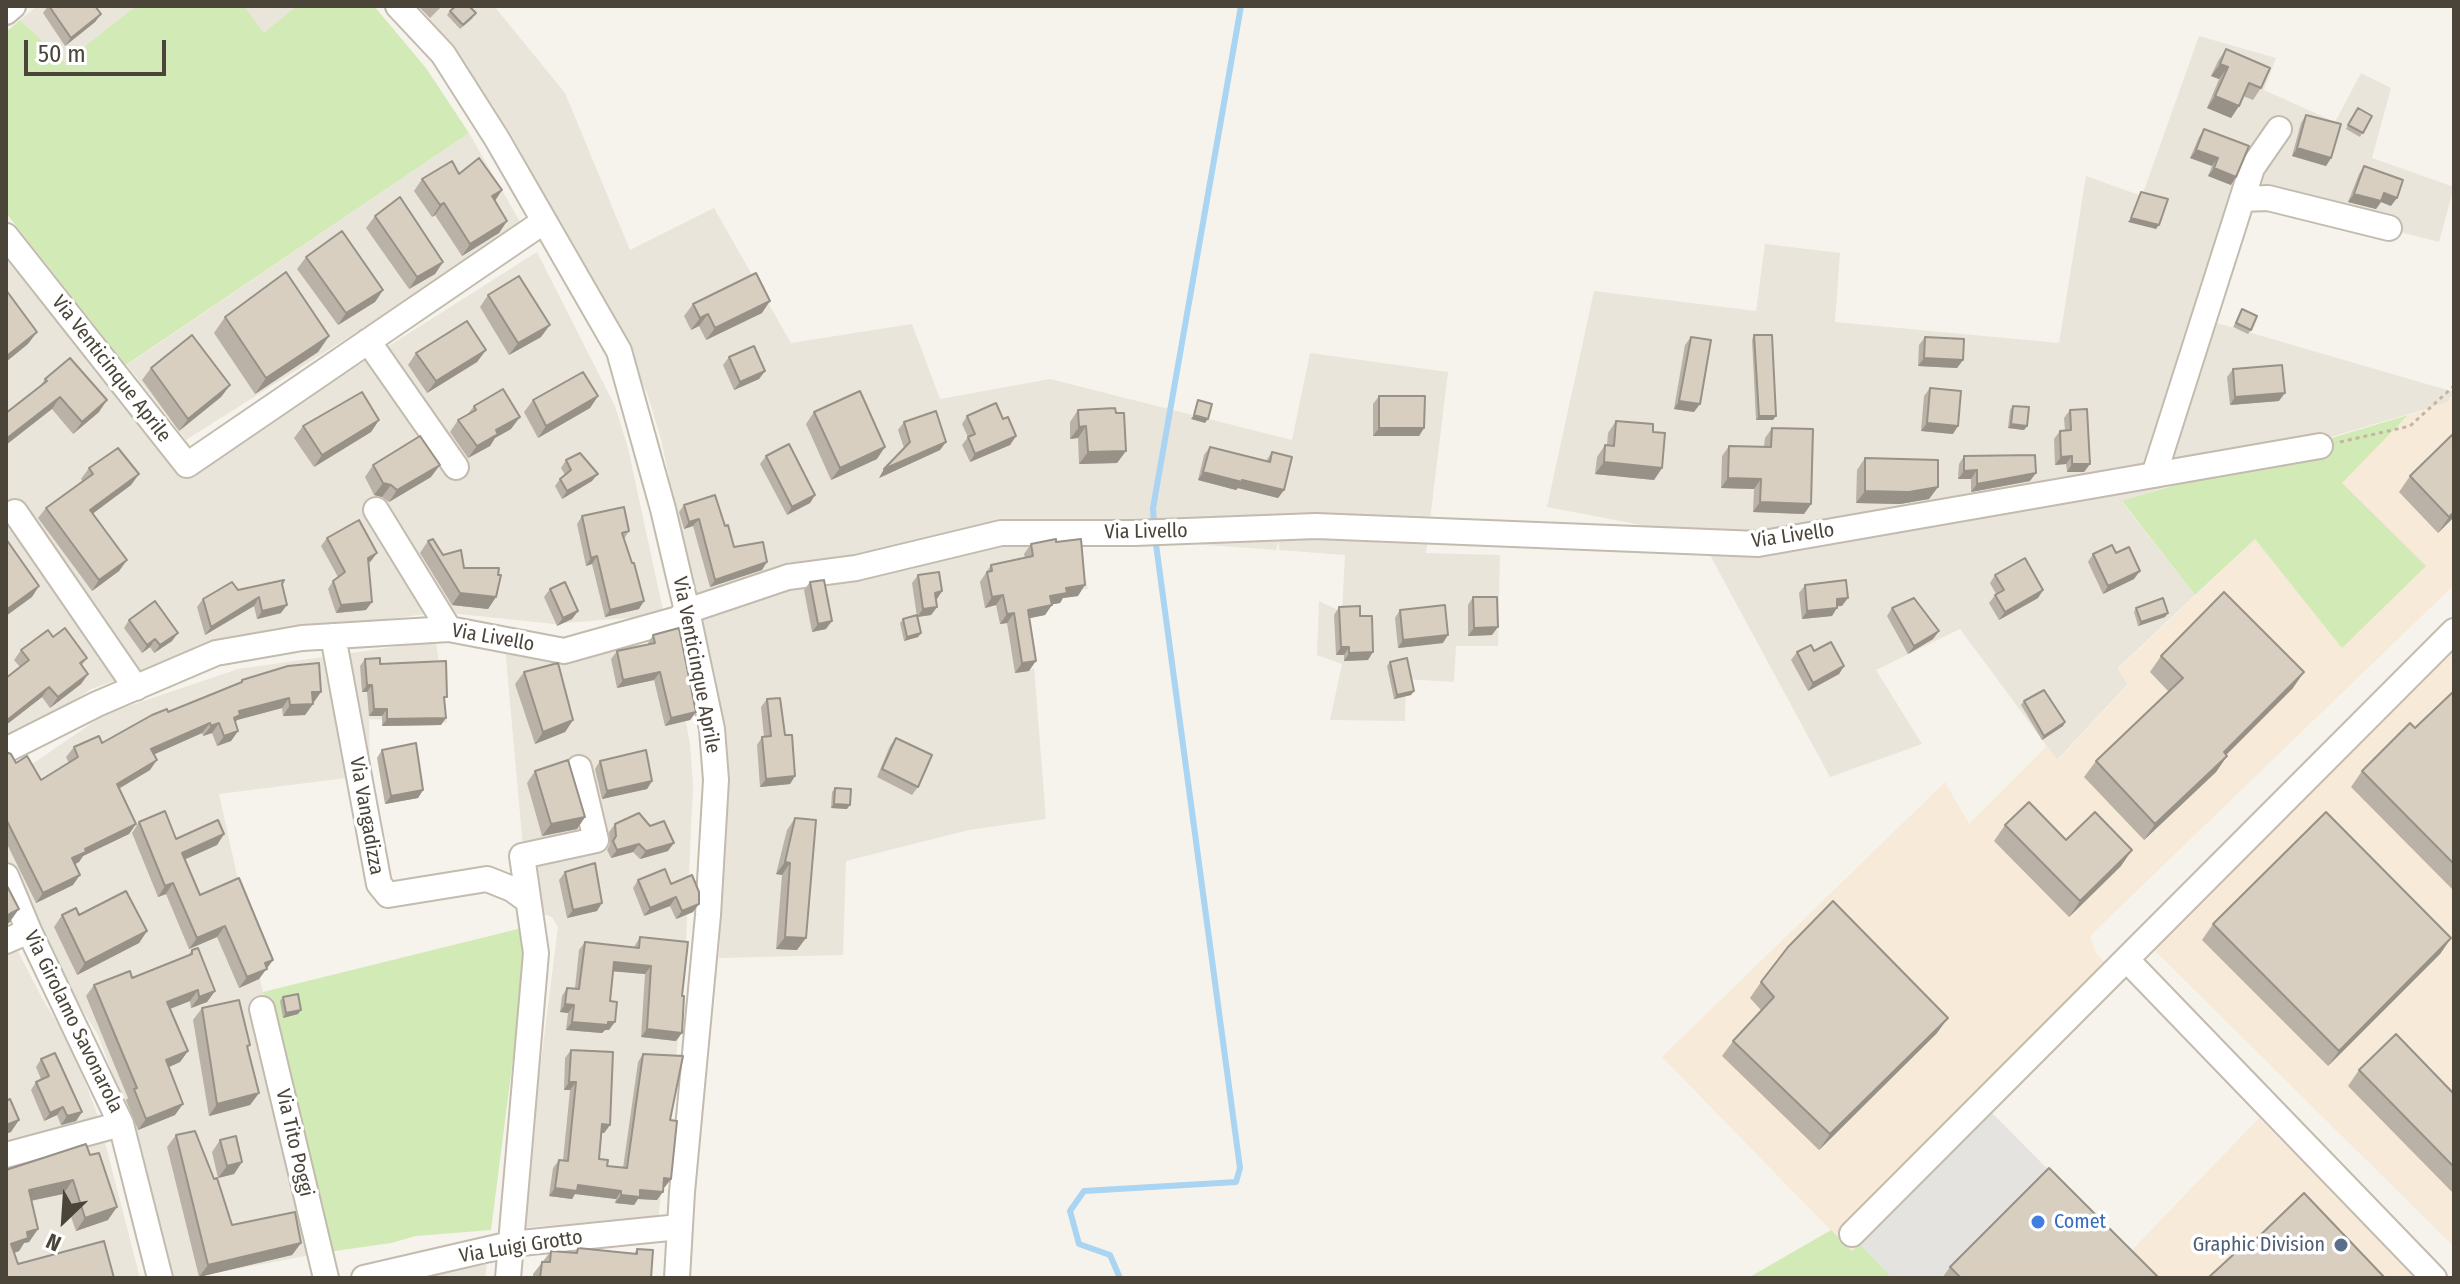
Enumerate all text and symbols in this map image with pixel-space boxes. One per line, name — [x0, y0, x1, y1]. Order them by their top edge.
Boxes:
scale bar — [28, 24, 170, 74]
text: 50 m — [38, 40, 86, 68]
street label: Via Venticinque Aprile — [46, 291, 176, 447]
street label: Via Livello — [1750, 518, 1836, 554]
street label: Via Livello — [1104, 519, 1188, 545]
street label: Via Venticinque Aprile — [667, 575, 725, 755]
street label: Via Livello — [450, 619, 536, 657]
street label: Via Vangadizza — [344, 755, 388, 877]
street label: Via Girolamo Savonarola — [18, 927, 128, 1117]
street label: Via Tito Poggi — [270, 1087, 318, 1199]
north arrow — [24, 1180, 104, 1260]
place label: Comet — [2054, 1210, 2106, 1234]
marker: Comet — [2029, 1213, 2047, 1231]
street label: Via Luigi Grotto — [458, 1225, 584, 1269]
text: N — [42, 1227, 65, 1257]
place label: Graphic Division — [2193, 1233, 2325, 1257]
marker: Graphic Division — [2332, 1236, 2350, 1254]

